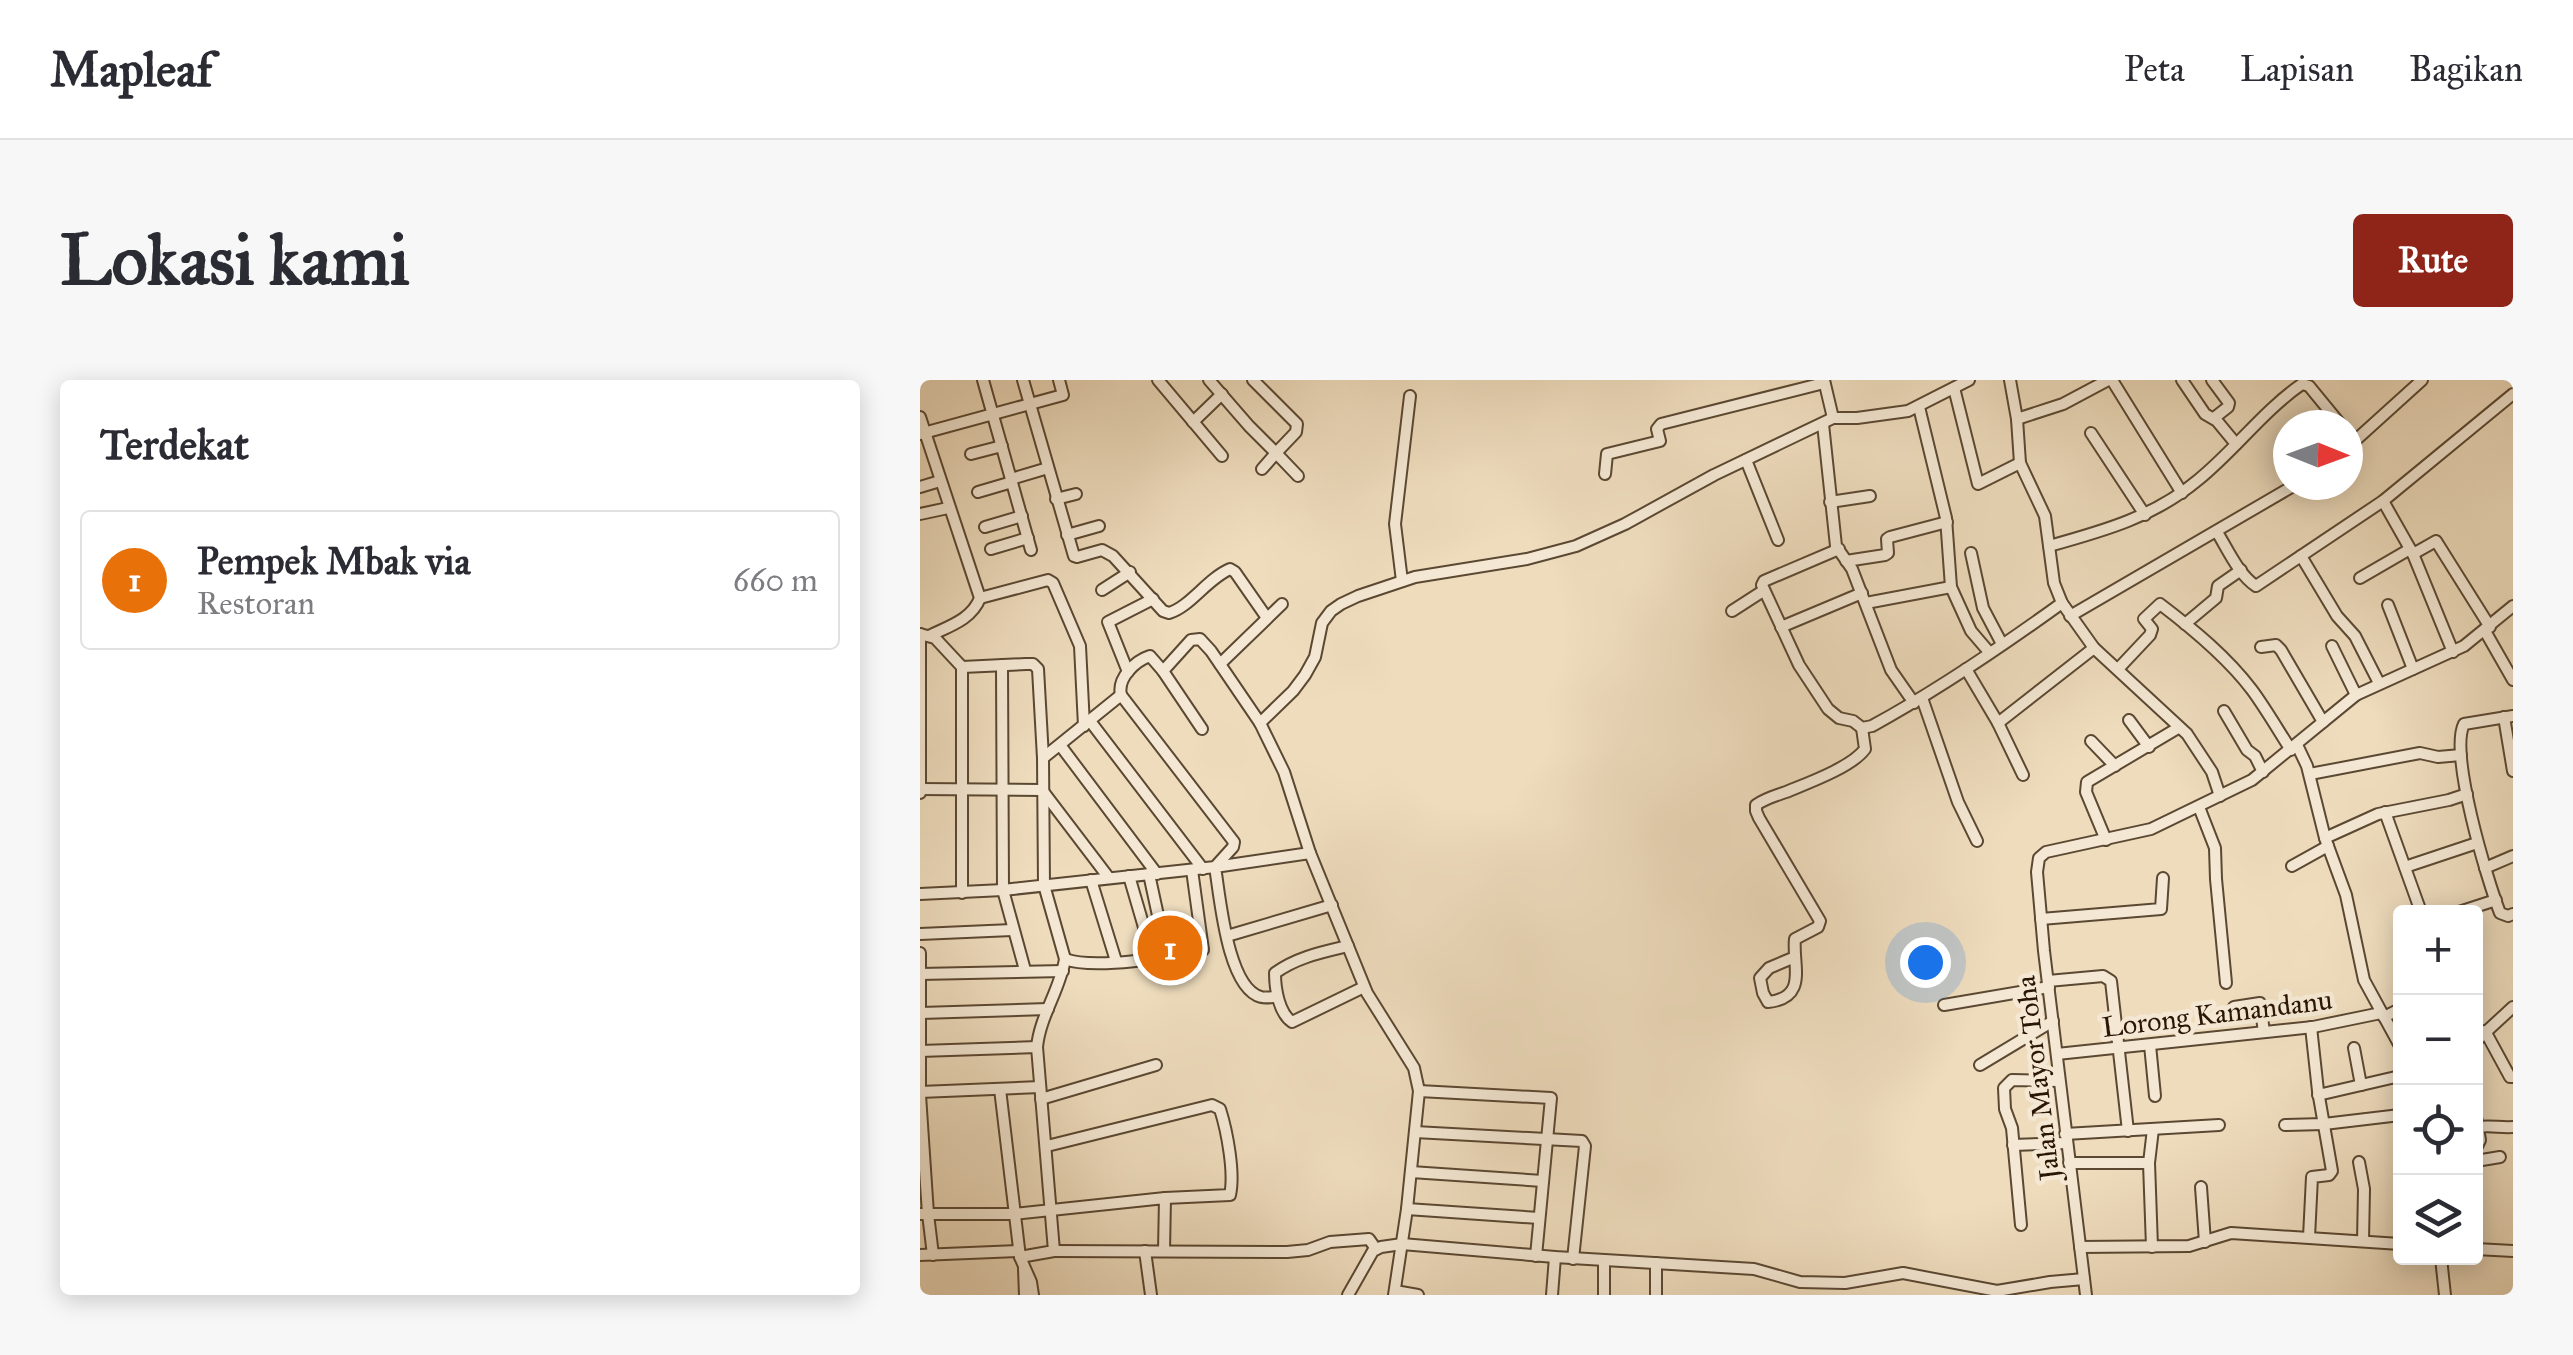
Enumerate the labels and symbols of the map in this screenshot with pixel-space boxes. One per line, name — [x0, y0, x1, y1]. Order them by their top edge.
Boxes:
north arrow — [2273, 410, 2363, 500]
pin: 1 — [1138, 910, 1202, 986]
your location — [1900, 937, 1951, 988]
street label: Jalan Mayor Toha — [2008, 974, 2068, 1185]
street label: Lorong Kamandanu — [2100, 982, 2334, 1045]

